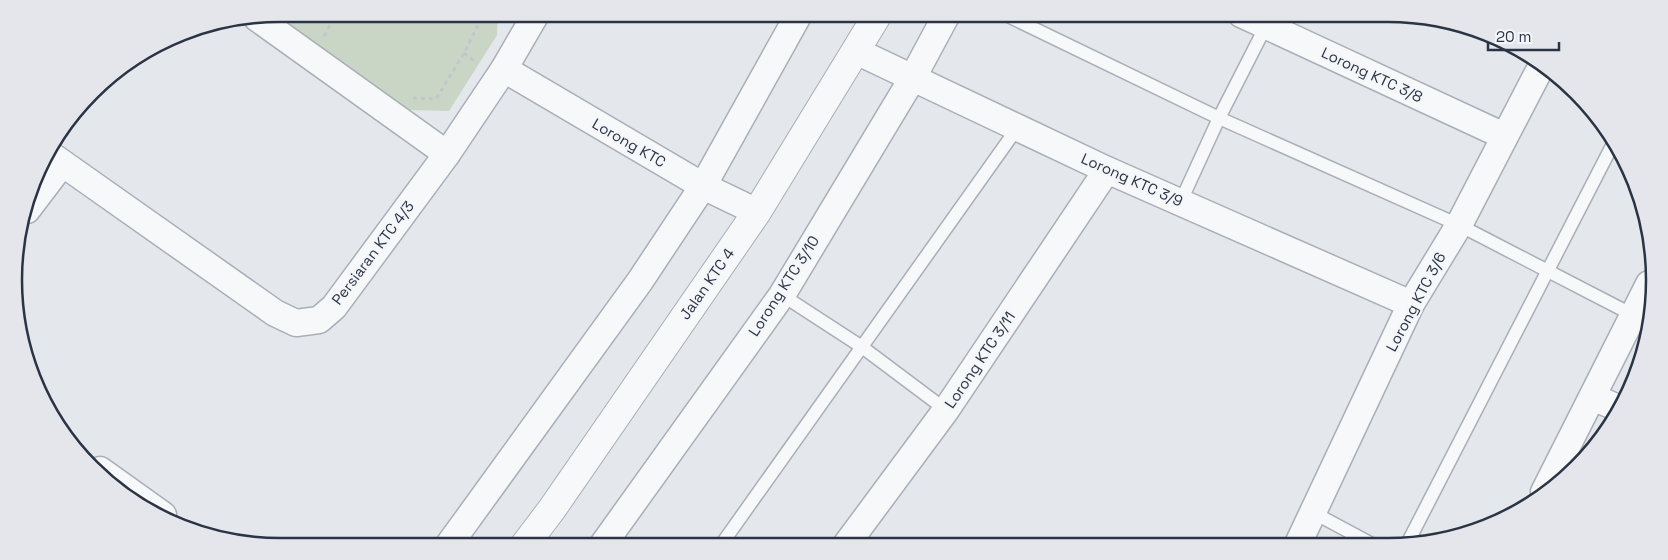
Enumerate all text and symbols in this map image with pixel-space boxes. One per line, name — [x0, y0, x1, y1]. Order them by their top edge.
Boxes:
scale bar — [1488, 20, 1559, 52]
text: 20 m — [1496, 27, 1531, 46]
street label: Lorong KTC 3/8 — [1318, 43, 1426, 106]
street label: Lorong KTC — [589, 114, 669, 171]
street label: Lorong KTC 3/9 — [1078, 149, 1186, 210]
street label: Persiaran KTC 4/3 — [327, 197, 418, 308]
street label: Lorong KTC 3/10 — [744, 232, 823, 340]
street label: Jalan KTC 4 — [675, 244, 738, 323]
street label: Lorong KTC 3/6 — [1381, 249, 1450, 355]
street label: Lorong KTC 3/11 — [940, 308, 1019, 412]

